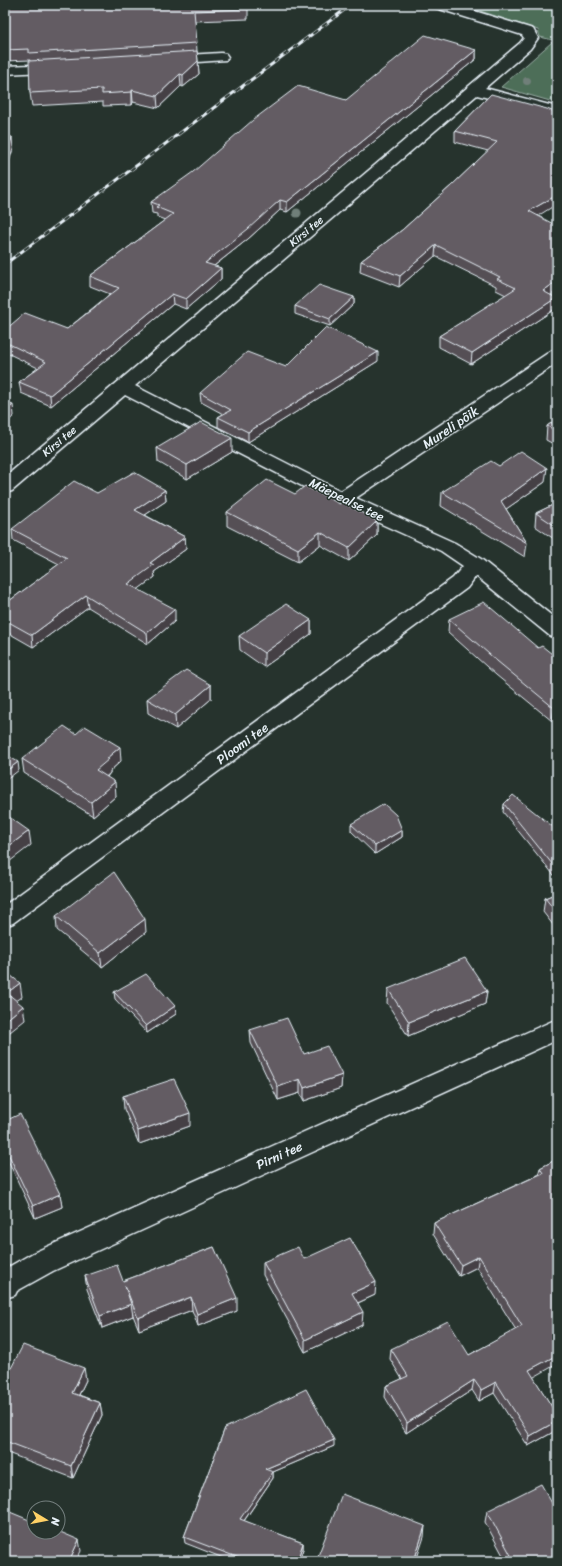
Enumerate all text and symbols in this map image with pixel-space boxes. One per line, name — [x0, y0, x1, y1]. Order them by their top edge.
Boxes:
street label: Kirsi tee — [285, 211, 328, 252]
street label: Mureli põik — [417, 400, 483, 455]
street label: Kirsi tee — [38, 421, 81, 462]
street label: Mäepealse tee — [305, 471, 389, 528]
street label: Ploomi tee — [211, 716, 274, 770]
street label: Pirni tee — [252, 1135, 307, 1176]
north arrow — [26, 1500, 66, 1540]
text: N — [45, 1515, 66, 1527]

